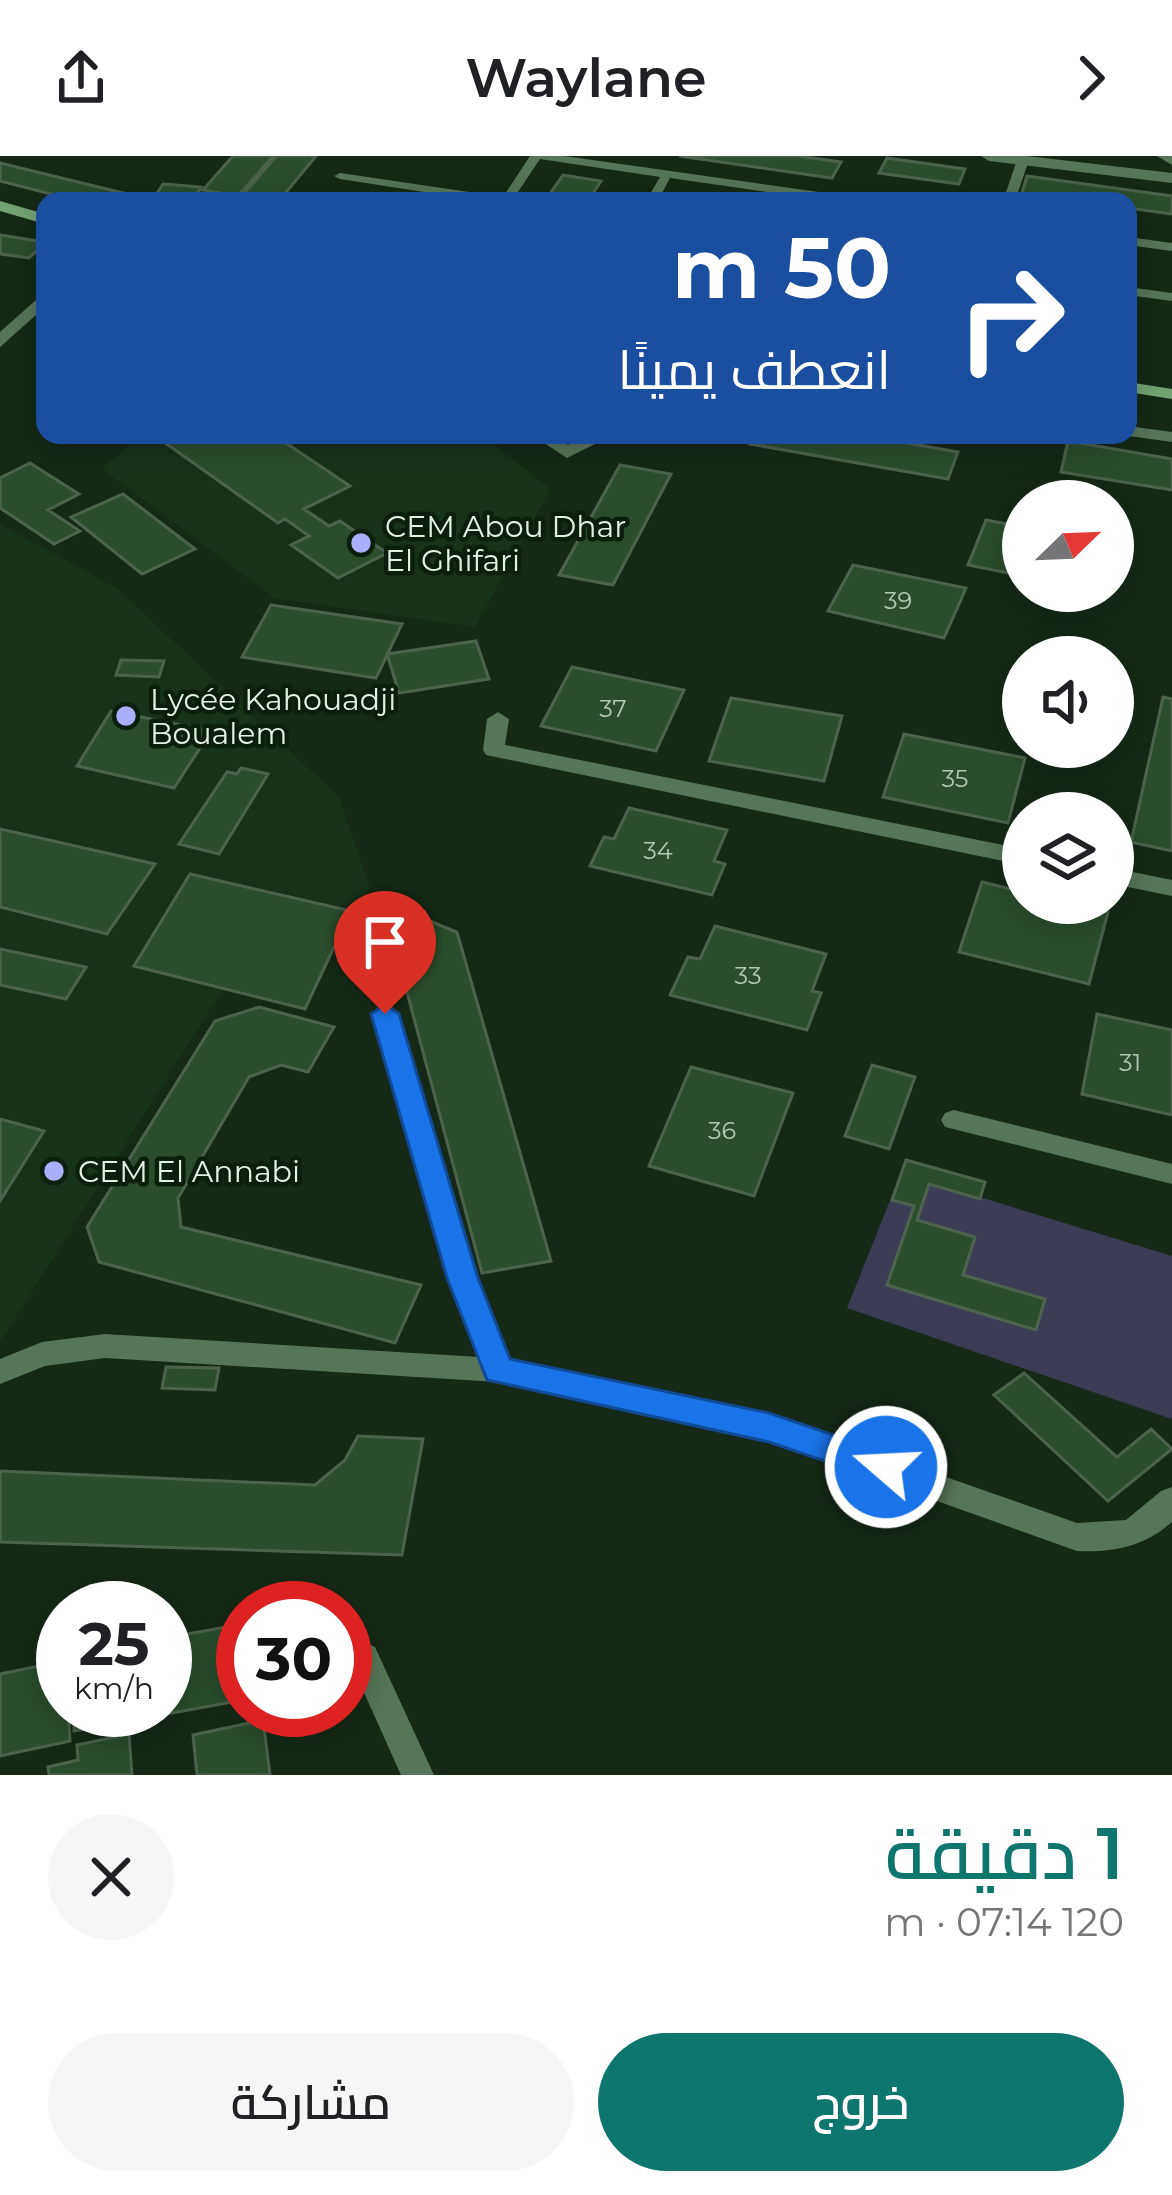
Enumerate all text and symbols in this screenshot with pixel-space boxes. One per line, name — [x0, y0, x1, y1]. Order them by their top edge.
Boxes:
icon: share — [48, 45, 114, 111]
text: Waylane — [465, 45, 707, 111]
icon: forward — [1058, 45, 1124, 111]
text: 50 m — [672, 217, 891, 319]
icon: right — [933, 240, 1089, 396]
text: انعطف يمينًا — [618, 337, 891, 403]
north arrow — [1002, 480, 1134, 612]
map controls — [1002, 480, 1134, 924]
place label: CEM Abou Dhar El Ghifari — [385, 508, 626, 579]
marker: CEM Abou Dhar El Ghifari — [348, 530, 374, 556]
house number: 39 — [884, 586, 912, 615]
button: sound — [1002, 636, 1134, 768]
place label: Lycée Kahouadji Boualem — [150, 681, 396, 752]
house number: 37 — [599, 694, 627, 723]
marker: Lycée Kahouadji Boualem — [113, 703, 139, 729]
house number: 35 — [942, 764, 968, 793]
button: layers — [1002, 792, 1134, 924]
house number: 34 — [643, 836, 673, 865]
pin — [334, 891, 436, 1014]
icon: arrive — [352, 909, 418, 975]
house number: 33 — [735, 961, 761, 990]
house number: 31 — [1119, 1048, 1141, 1077]
house number: 36 — [708, 1116, 736, 1145]
place label: CEM El Annabi — [78, 1153, 300, 1190]
marker: CEM El Annabi — [41, 1158, 67, 1184]
position arrow — [823, 1404, 949, 1530]
speed limit sign: 30 — [216, 1581, 372, 1737]
text: 25 — [78, 1607, 150, 1680]
text: km/h — [74, 1670, 154, 1707]
text: 1 دقيقة — [885, 1809, 1124, 1897]
button: close — [48, 1814, 174, 1940]
text: 120 m · 07:14 — [884, 1898, 1124, 1946]
button: مشاركة — [48, 2033, 574, 2171]
button: خروج — [598, 2033, 1124, 2171]

